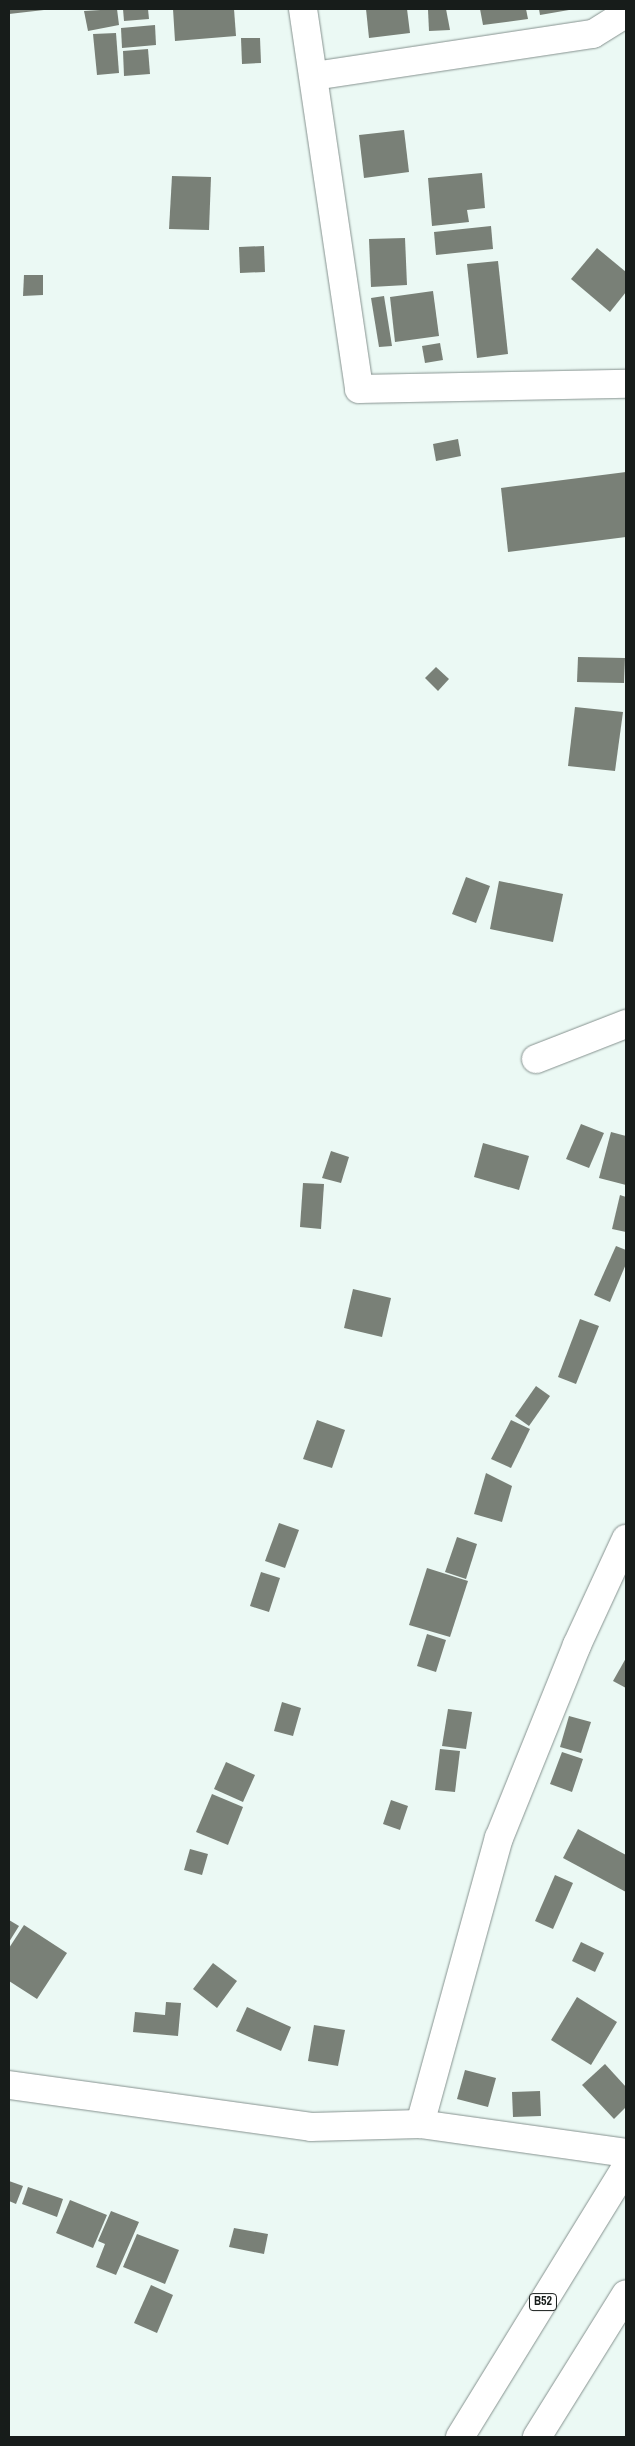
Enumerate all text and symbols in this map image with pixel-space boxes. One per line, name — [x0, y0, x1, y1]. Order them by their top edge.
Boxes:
road number: B52 — [528, 2292, 558, 2312]

